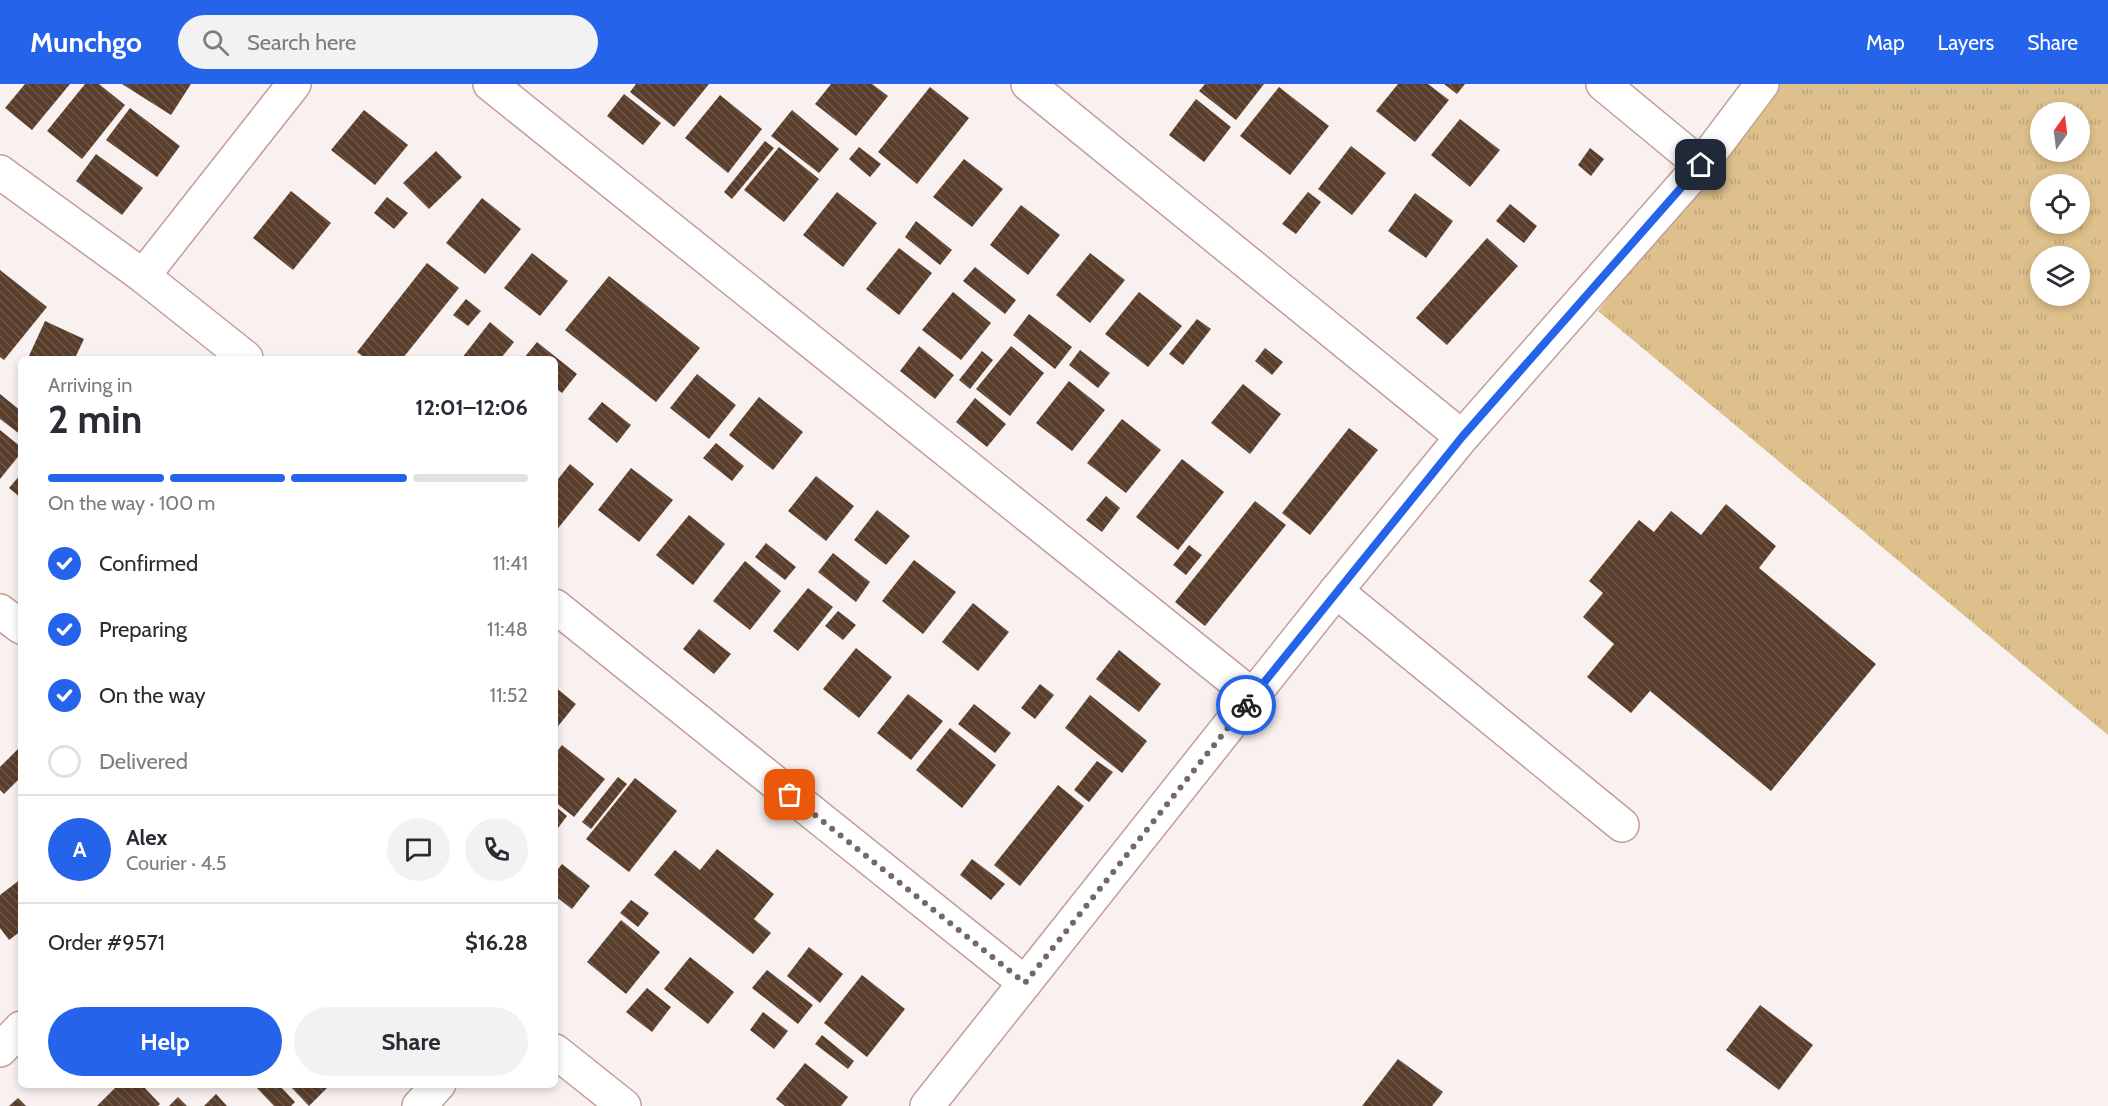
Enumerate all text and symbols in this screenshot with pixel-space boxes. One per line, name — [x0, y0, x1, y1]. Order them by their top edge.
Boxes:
search box — [178, 15, 598, 69]
text: Munchgo — [30, 25, 142, 59]
icon: search — [199, 26, 232, 59]
text: Search here — [247, 29, 356, 56]
text: Map — [1866, 30, 1905, 55]
text: Layers — [1938, 30, 1994, 55]
text: Share — [2027, 30, 2078, 55]
north arrow — [2030, 102, 2090, 162]
map controls — [2030, 102, 2090, 306]
pin — [1675, 139, 1726, 190]
icon: home — [1684, 148, 1717, 181]
button: locate — [2030, 174, 2090, 234]
button: layers — [2030, 246, 2090, 306]
text: Arriving in — [48, 373, 132, 397]
text: 12:01–12:06 — [415, 394, 528, 421]
text: 2 min — [48, 395, 142, 443]
text: On the way · 100 m — [48, 491, 215, 515]
icon: check — [48, 547, 81, 580]
text: Confirmed — [99, 550, 198, 577]
text: 11:41 — [493, 551, 528, 575]
icon: check — [48, 613, 81, 646]
text: Preparing — [99, 616, 187, 643]
text: 11:48 — [487, 617, 528, 641]
courier — [1216, 675, 1276, 735]
icon: check — [48, 679, 81, 712]
text: On the way — [99, 682, 206, 709]
text: 11:52 — [490, 683, 528, 707]
icon: bike — [1230, 689, 1263, 722]
text: Delivered — [99, 748, 188, 775]
pin — [764, 769, 815, 820]
icon: bag — [773, 778, 806, 811]
button: chat — [387, 818, 450, 881]
button: phone — [465, 818, 528, 881]
text: Alex — [126, 824, 167, 851]
text: A — [73, 836, 86, 863]
text: Courier · 4.5 — [126, 851, 227, 875]
text: Order #9571 — [48, 929, 165, 956]
text: $16.28 — [465, 929, 528, 956]
button: Help — [48, 1007, 282, 1076]
button: Share — [294, 1007, 528, 1076]

